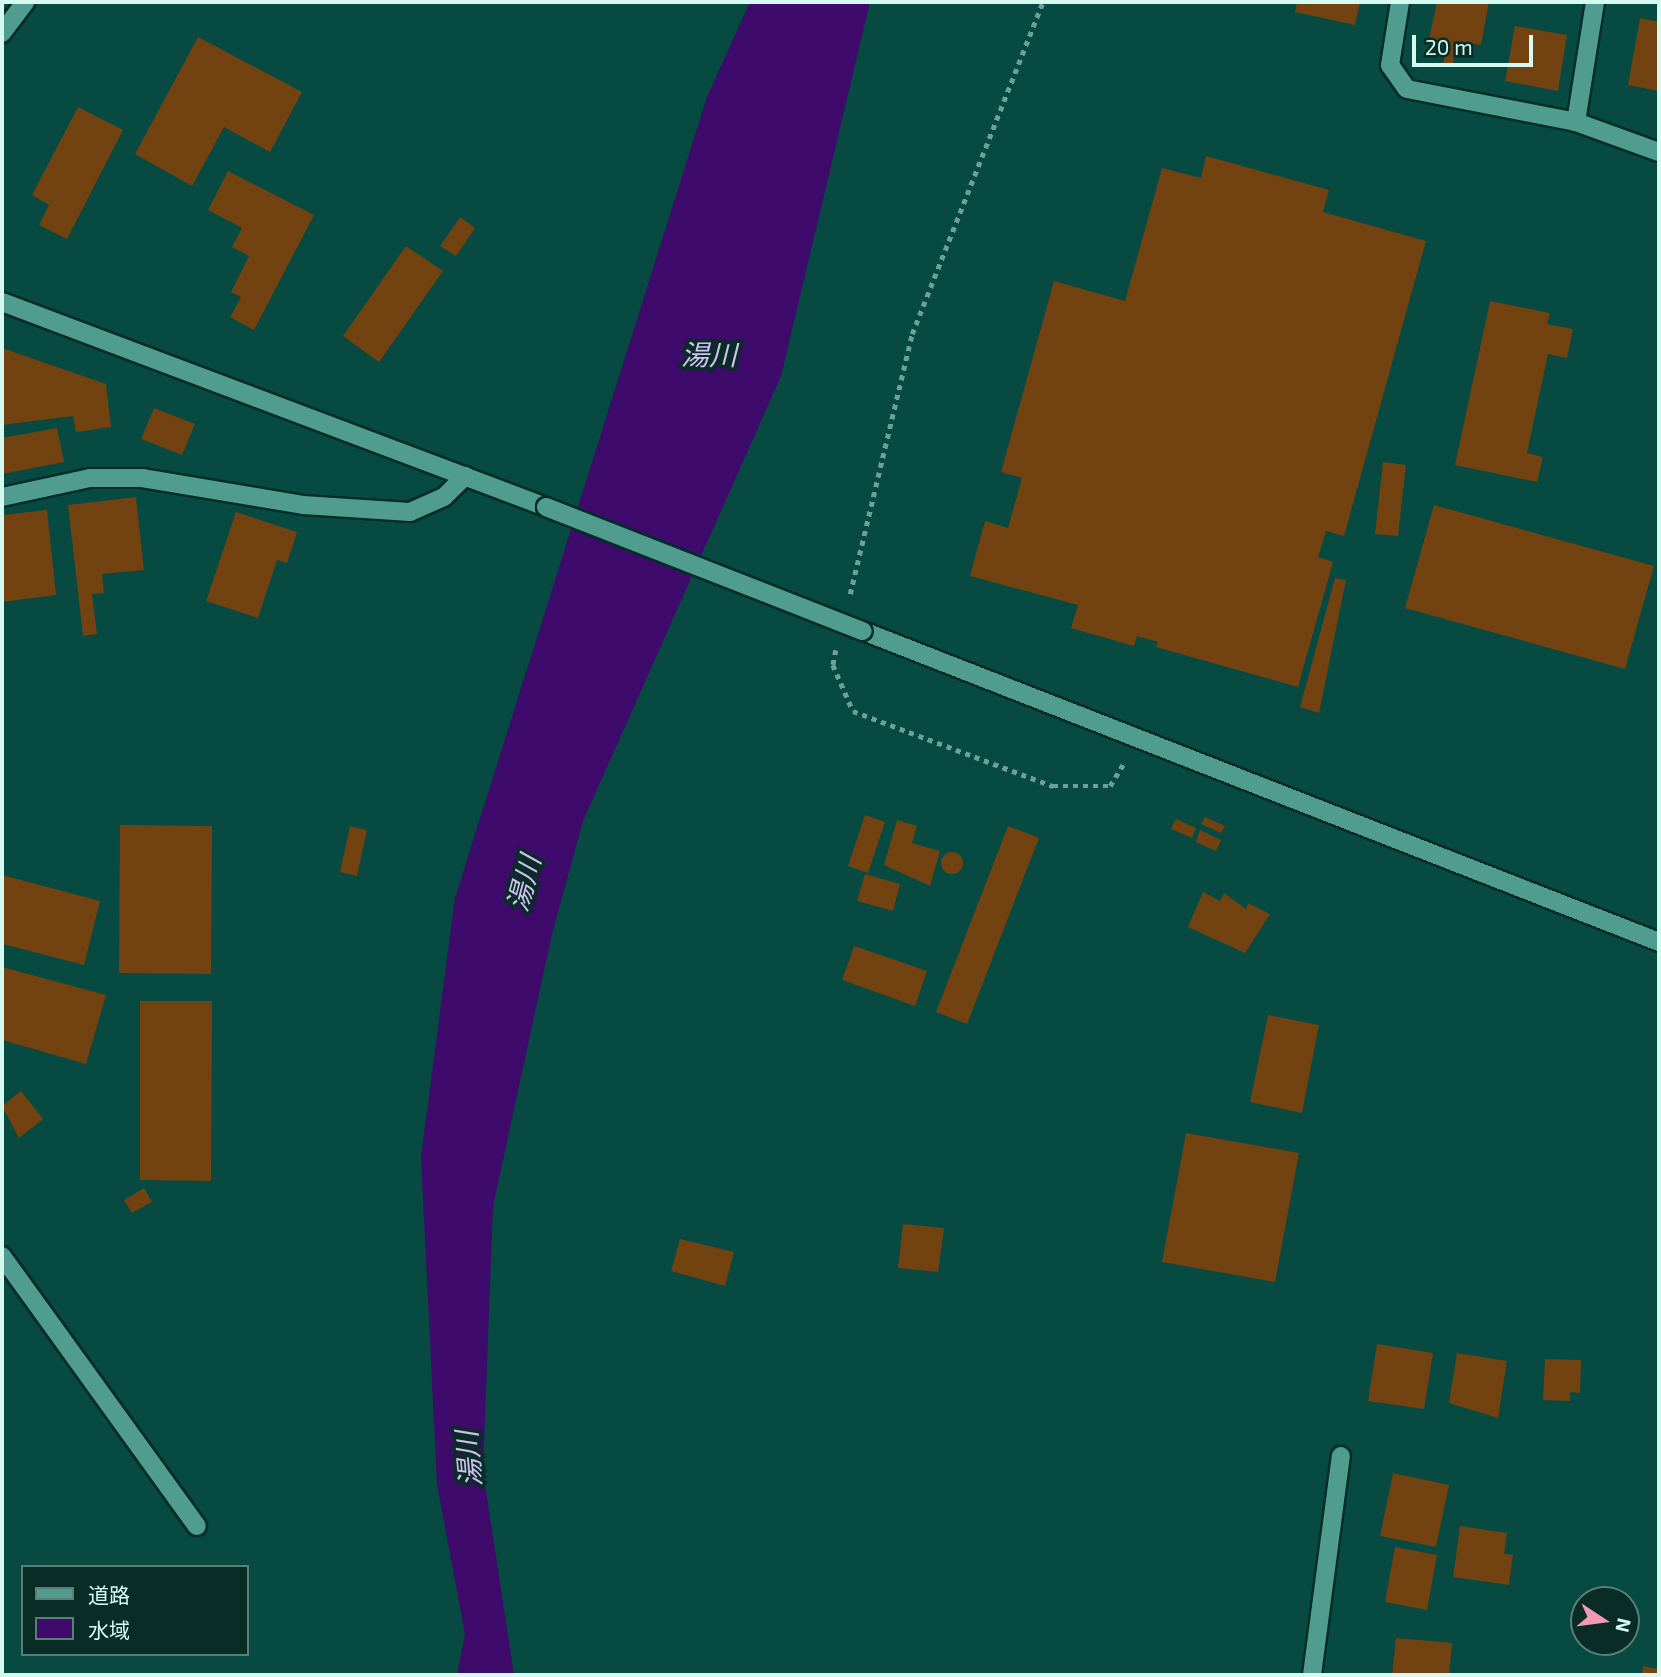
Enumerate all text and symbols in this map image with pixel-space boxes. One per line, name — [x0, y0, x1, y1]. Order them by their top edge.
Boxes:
scale bar — [1416, 21, 1537, 65]
text: 20 m — [1425, 34, 1473, 59]
water label: 湯川 — [681, 337, 737, 371]
water label: 湯川 — [500, 852, 546, 914]
water label: 湯川 — [449, 1430, 487, 1488]
legend — [21, 1565, 248, 1656]
text: 道路 — [88, 1582, 130, 1607]
north arrow — [1570, 1586, 1640, 1656]
text: N — [1611, 1616, 1637, 1635]
text: 水域 — [88, 1617, 130, 1642]

